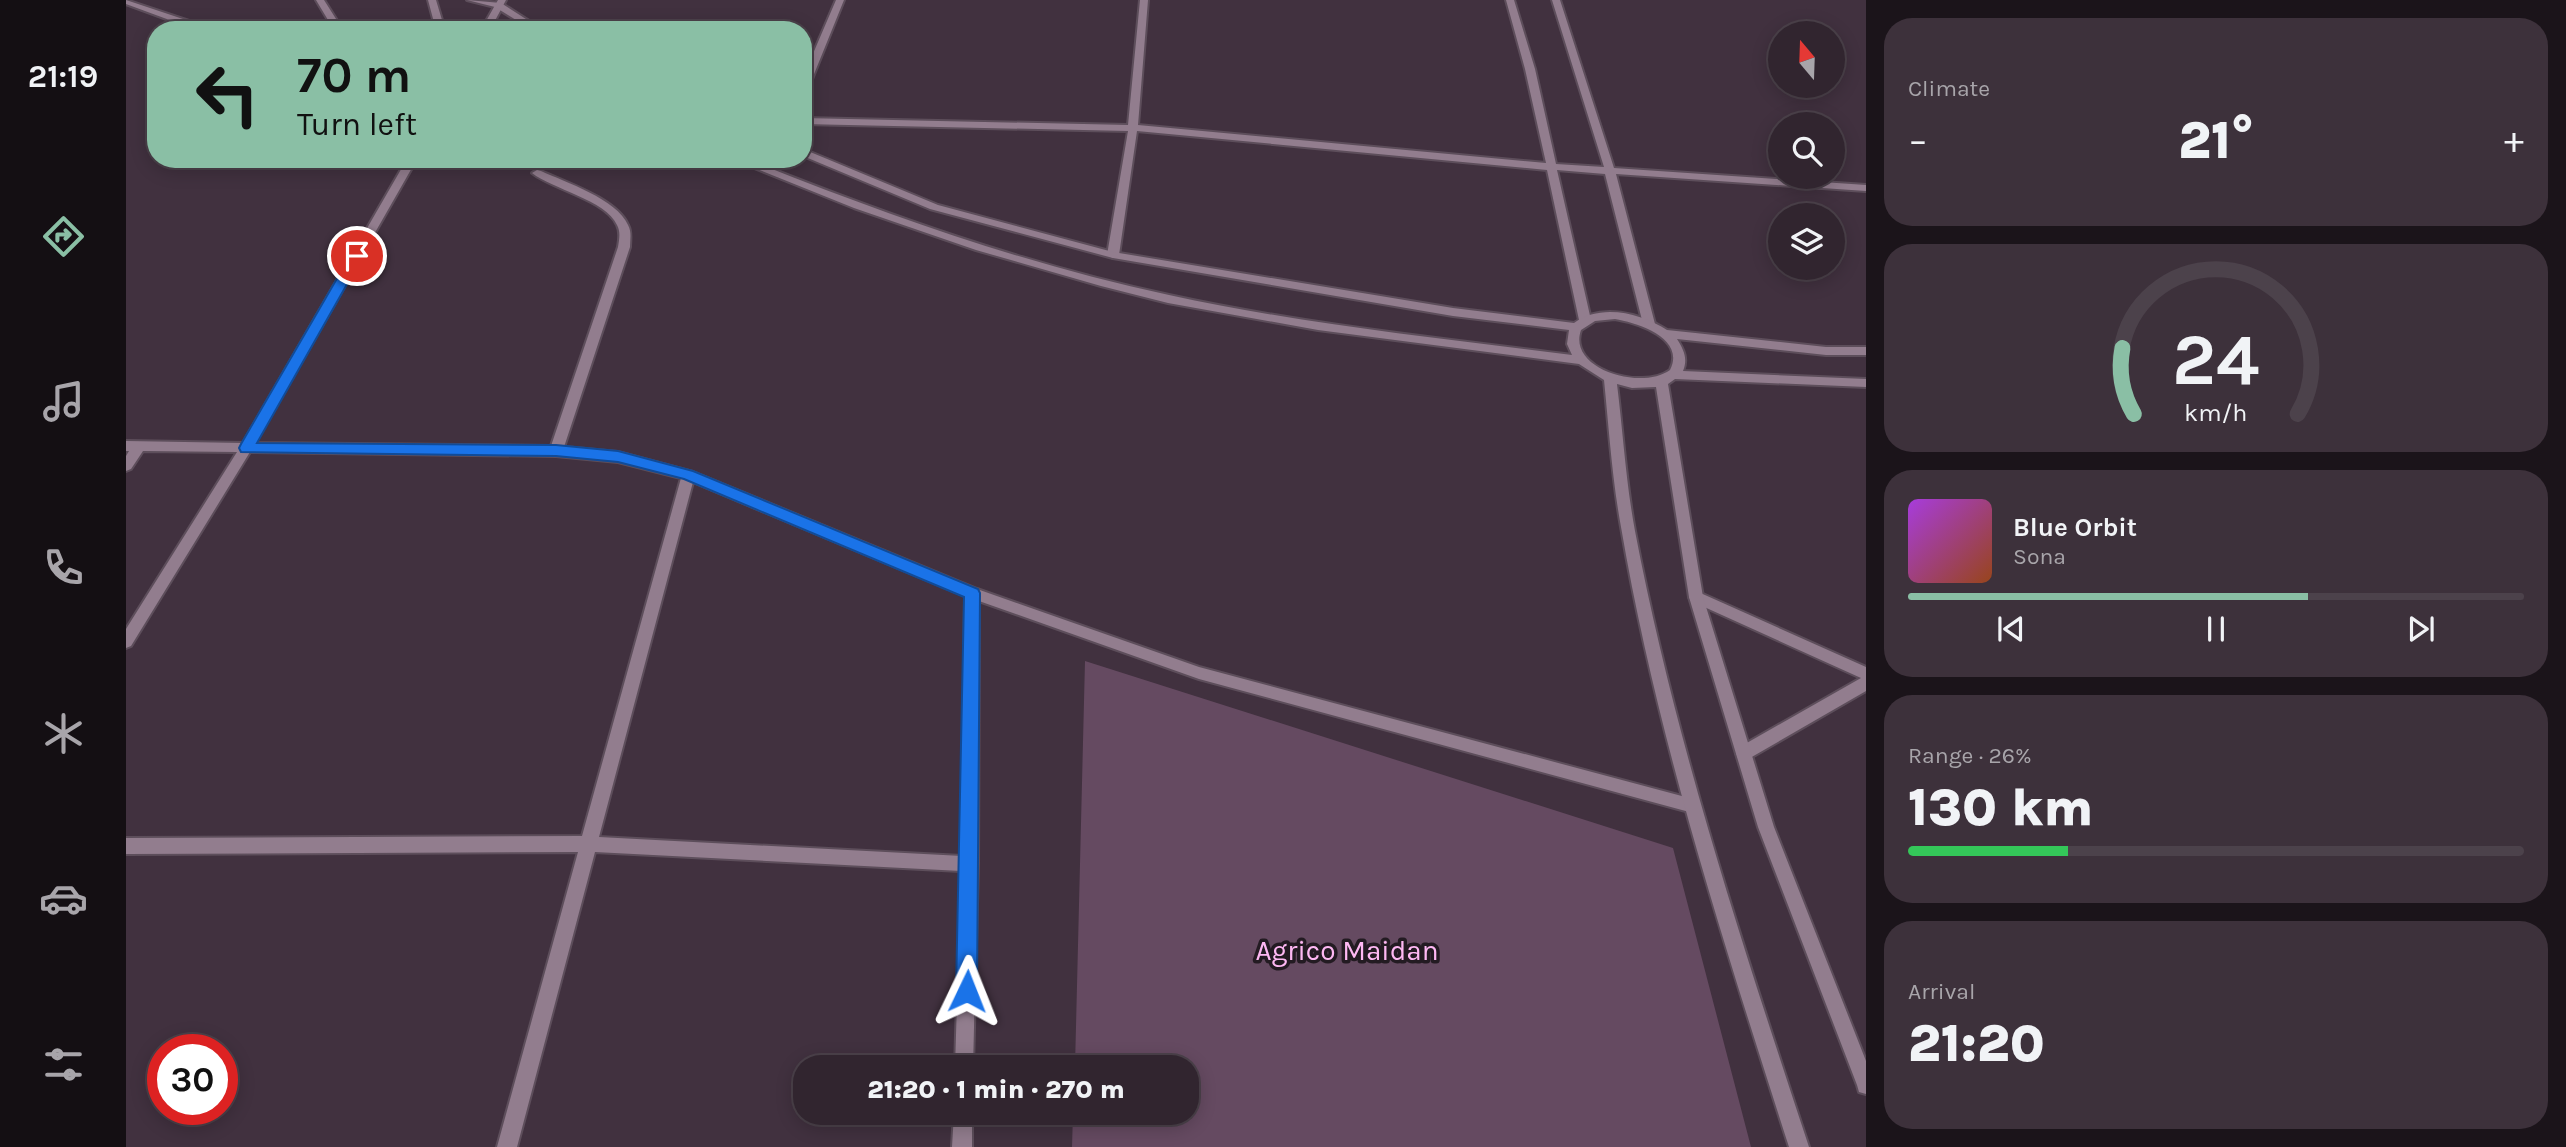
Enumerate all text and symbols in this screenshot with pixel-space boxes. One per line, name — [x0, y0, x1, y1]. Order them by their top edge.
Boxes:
north arrow — [1768, 21, 1844, 98]
map controls — [1768, 21, 1845, 280]
text: 70 m — [297, 47, 411, 104]
icon: left — [182, 49, 273, 140]
text: 21:19 — [28, 58, 98, 95]
text: Climate — [1908, 75, 1990, 102]
text: Turn left — [297, 106, 417, 143]
text: 21° — [2178, 110, 2254, 171]
button: search — [1768, 112, 1845, 189]
text: − — [1908, 118, 1928, 163]
text: + — [2504, 118, 2524, 163]
button: layers — [1768, 203, 1845, 280]
icon: directions — [39, 212, 88, 261]
pin — [327, 226, 387, 286]
icon: arrive — [338, 237, 376, 275]
text: 24 — [2172, 317, 2260, 402]
icon: music — [39, 377, 88, 426]
text: km/h — [2184, 397, 2248, 426]
text: Blue Orbit — [2013, 512, 2137, 543]
icon: phone — [39, 543, 88, 592]
text: Sona — [2013, 543, 2066, 570]
icon: previous — [1992, 610, 2030, 648]
icon: pause — [2197, 610, 2235, 648]
icon: next — [2402, 610, 2440, 648]
icon: climate — [39, 709, 88, 758]
text: Range · 26% — [1908, 742, 2032, 769]
text: 130 km — [1908, 777, 2093, 838]
icon: car — [39, 874, 88, 923]
park label: Agrico Maidan — [1255, 934, 1439, 967]
position arrow — [930, 954, 1004, 1028]
text: Arrival — [1908, 978, 1975, 1005]
text: 21:20 — [1908, 1013, 2045, 1074]
speed limit sign: 30 — [147, 1034, 238, 1125]
icon: filters — [39, 1040, 88, 1089]
text: 21:20 · 1 min · 270 m — [867, 1074, 1125, 1105]

